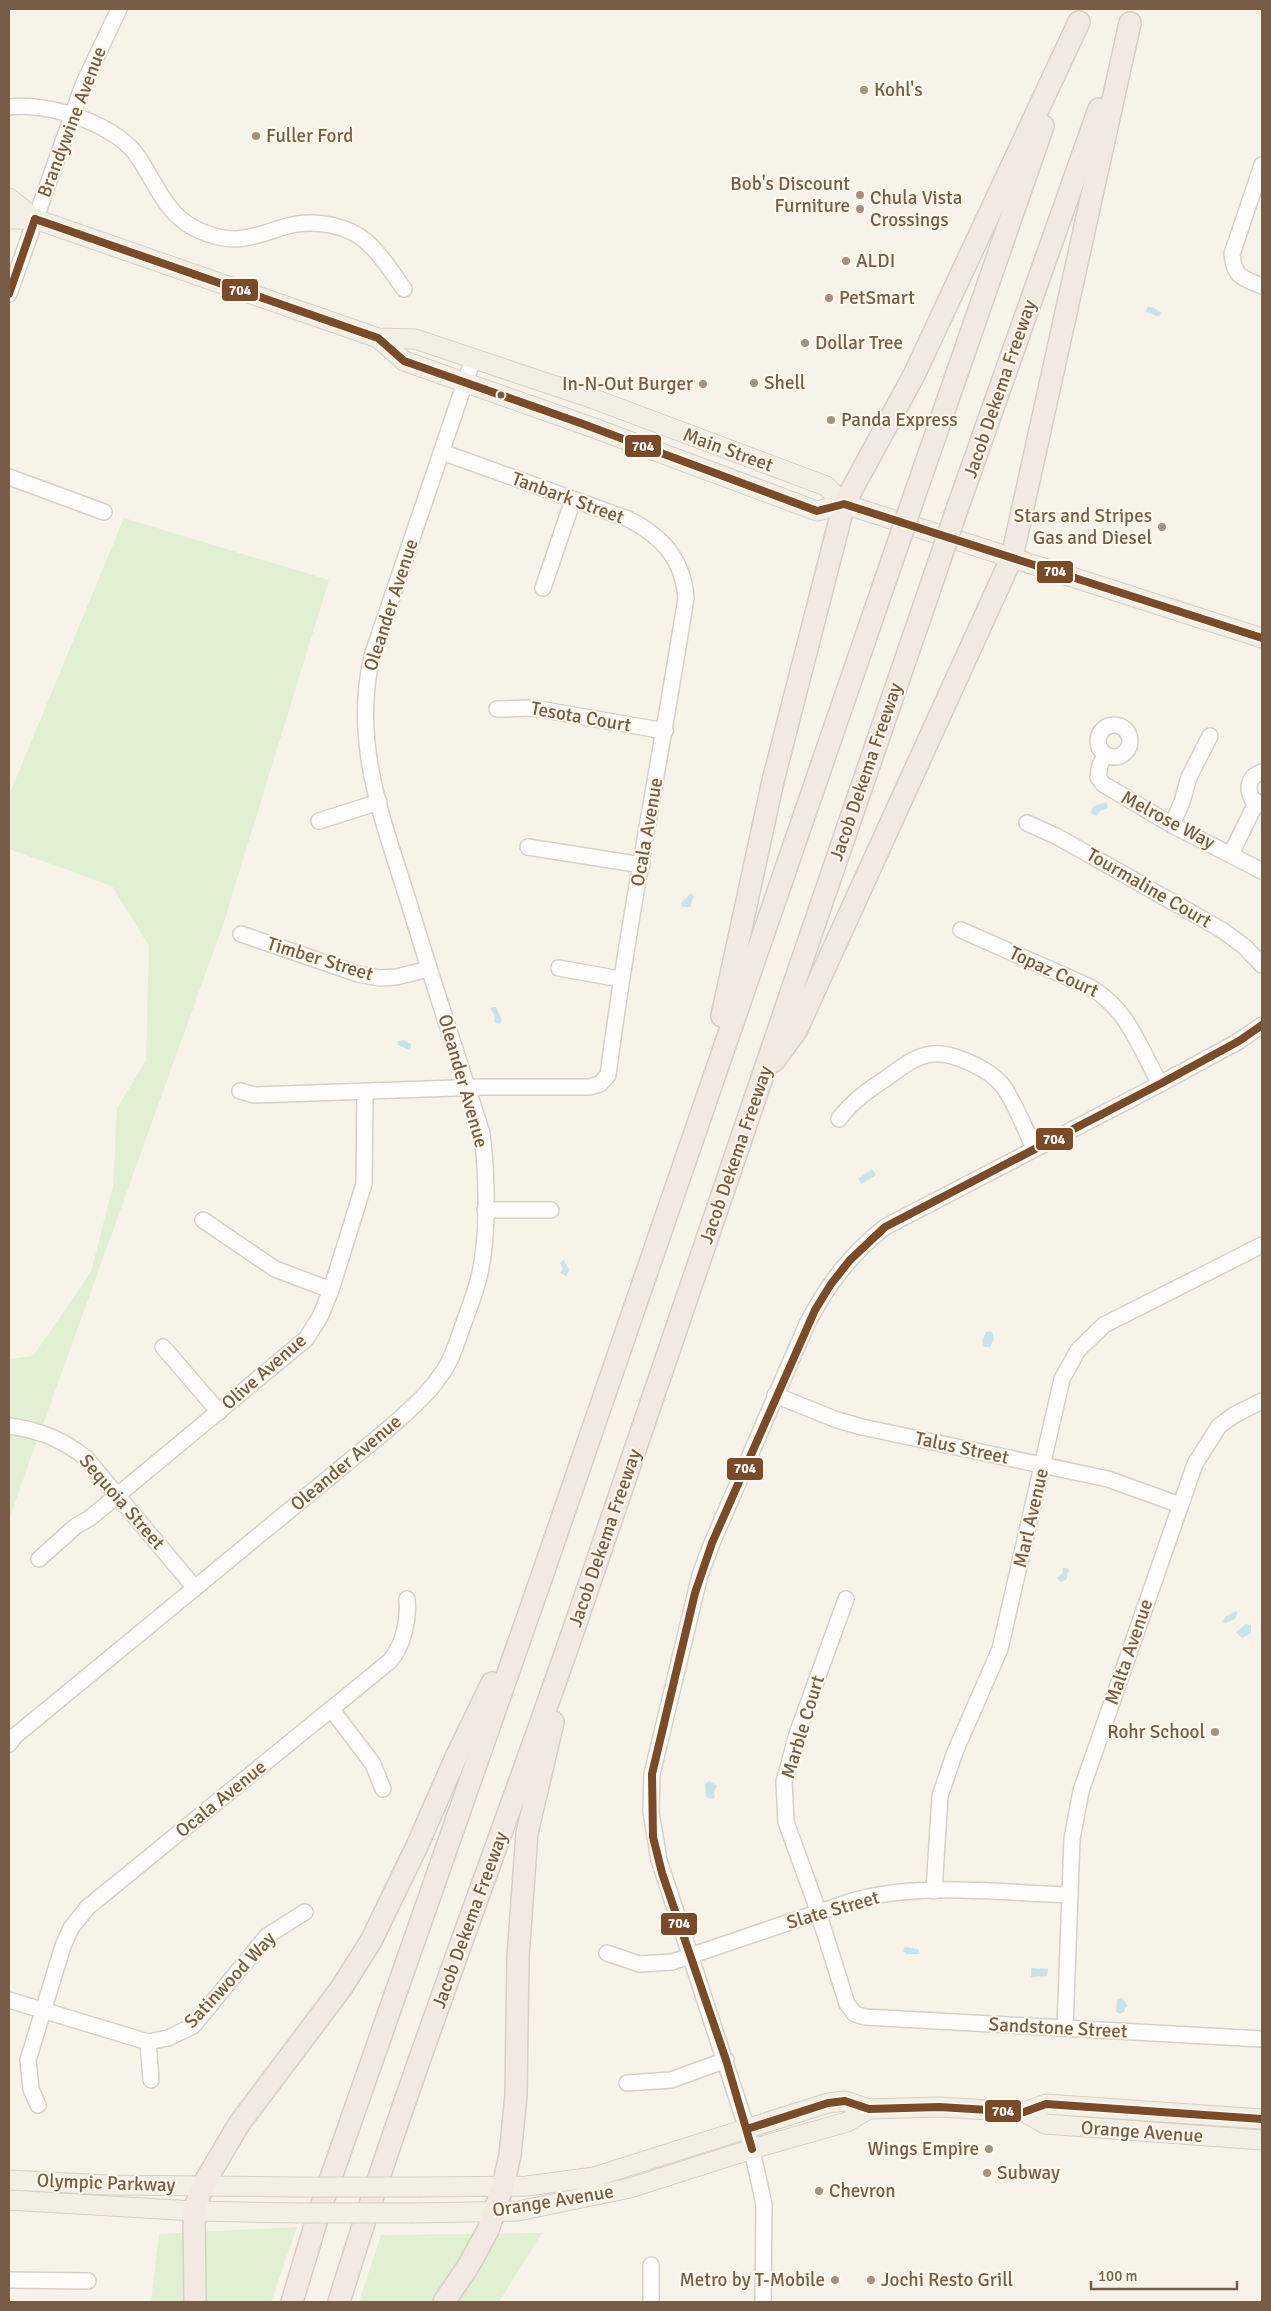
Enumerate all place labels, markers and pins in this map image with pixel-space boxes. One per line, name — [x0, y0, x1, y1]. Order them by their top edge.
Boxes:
place label: Kohl's — [874, 78, 922, 102]
marker: Kohl's — [858, 84, 870, 96]
place label: Fuller Ford — [266, 124, 353, 148]
marker: Fuller Ford — [250, 130, 262, 142]
place label: Bob's Discount Furniture — [730, 172, 850, 218]
place label: Chula Vista Crossings — [870, 186, 962, 232]
marker: Bob's Discount Furniture — [854, 189, 866, 201]
marker: Chula Vista Crossings — [854, 203, 866, 215]
place label: ALDI — [856, 249, 895, 273]
marker: ALDI — [840, 255, 852, 267]
place label: PetSmart — [839, 286, 915, 310]
marker: PetSmart — [823, 292, 835, 304]
place label: Dollar Tree — [815, 331, 903, 355]
marker: Dollar Tree — [799, 337, 811, 349]
place label: Shell — [764, 371, 805, 395]
place label: In-N-Out Burger — [562, 372, 693, 396]
marker: Shell — [748, 377, 760, 389]
marker: In-N-Out Burger — [697, 378, 709, 390]
unlabelled marker — [496, 390, 506, 400]
place label: Panda Express — [841, 408, 958, 432]
marker: Panda Express — [825, 414, 837, 426]
place label: Stars and Stripes Gas and Diesel — [1014, 504, 1152, 550]
marker: Stars and Stripes Gas and Diesel — [1156, 521, 1168, 533]
place label: Rohr School — [1107, 1720, 1205, 1744]
marker: Rohr School — [1209, 1726, 1221, 1738]
place label: Wings Empire — [868, 2137, 979, 2161]
marker: Wings Empire — [983, 2143, 995, 2155]
place label: Subway — [997, 2161, 1060, 2185]
marker: Subway — [981, 2167, 993, 2179]
place label: Chevron — [829, 2179, 896, 2203]
marker: Chevron — [813, 2185, 825, 2197]
place label: Metro by T-Mobile — [679, 2268, 825, 2292]
place label: Jochi Resto Grill — [881, 2268, 1013, 2292]
marker: Metro by T-Mobile — [829, 2274, 841, 2286]
marker: Jochi Resto Grill — [865, 2274, 877, 2286]

